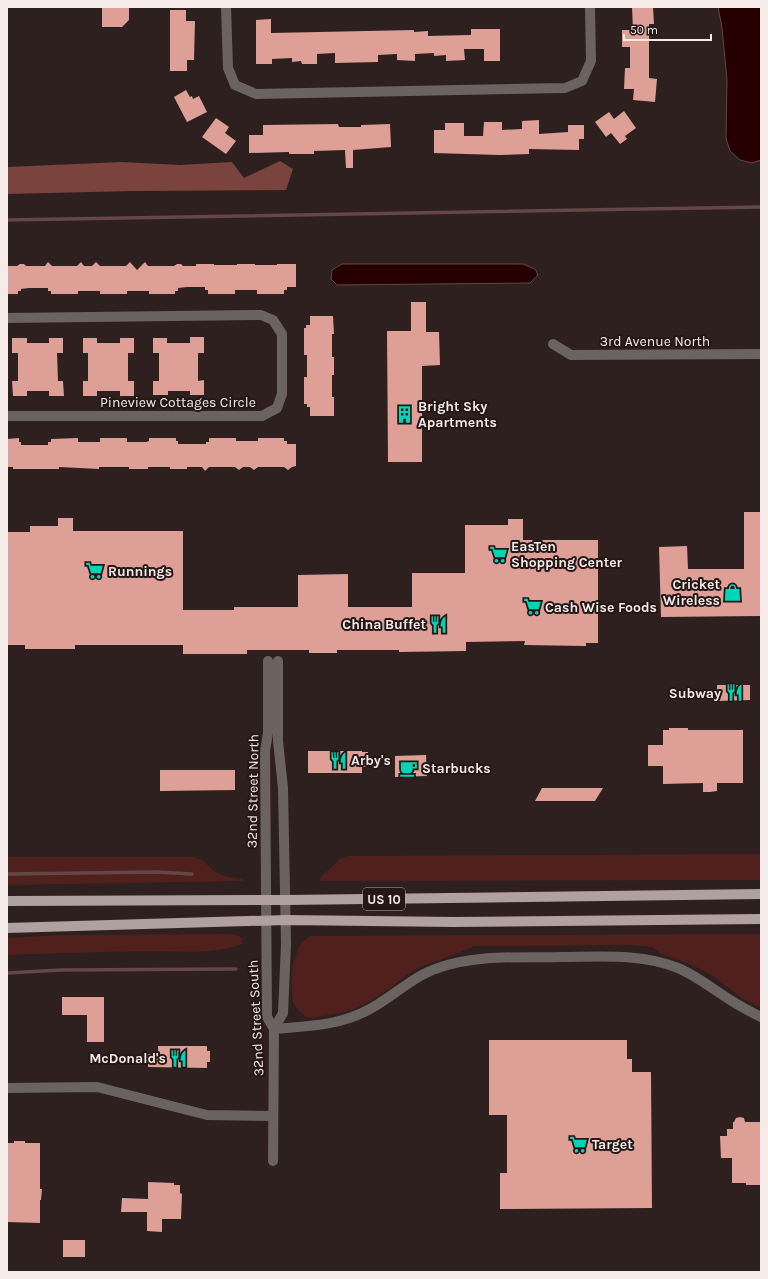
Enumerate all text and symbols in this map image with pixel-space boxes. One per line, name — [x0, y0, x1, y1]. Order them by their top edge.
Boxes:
scale bar — [624, 16, 711, 42]
text: 50 m — [630, 23, 658, 37]
street label: 3rd Avenue North — [600, 333, 710, 350]
street label: Pineview Cottages Circle — [100, 394, 256, 411]
place label: Bright Sky Apartments — [418, 398, 497, 431]
building icon: Bright Sky Apartments — [395, 404, 415, 424]
place label: EasTen Shopping Center — [511, 538, 623, 571]
supermarket icon: EasTen Shopping Center — [488, 544, 508, 564]
supermarket icon: Runnings — [85, 561, 105, 581]
place label: Runnings — [108, 563, 172, 580]
place label: Cricket Wireless — [663, 576, 720, 609]
shop icon: Cricket Wireless — [723, 582, 743, 602]
supermarket icon: Cash Wise Foods — [522, 597, 542, 617]
place label: Cash Wise Foods — [545, 599, 657, 616]
restaurant icon: China Buffet — [429, 614, 449, 634]
place label: China Buffet — [342, 616, 426, 633]
restaurant icon: Subway — [724, 683, 744, 703]
place label: Subway — [669, 685, 721, 702]
street label: 32nd Street North — [244, 734, 262, 848]
restaurant icon: Arby's — [328, 750, 348, 770]
place label: Arby's — [351, 752, 391, 769]
cafe icon: Starbucks — [399, 758, 419, 778]
place label: Starbucks — [422, 760, 491, 777]
road number: US 10 — [363, 888, 405, 910]
street label: 32nd Street South — [244, 959, 268, 1077]
restaurant icon: McDonald's — [169, 1048, 189, 1068]
place label: McDonald's — [89, 1050, 166, 1067]
supermarket icon: Target — [569, 1134, 589, 1154]
place label: Target — [592, 1136, 633, 1153]

